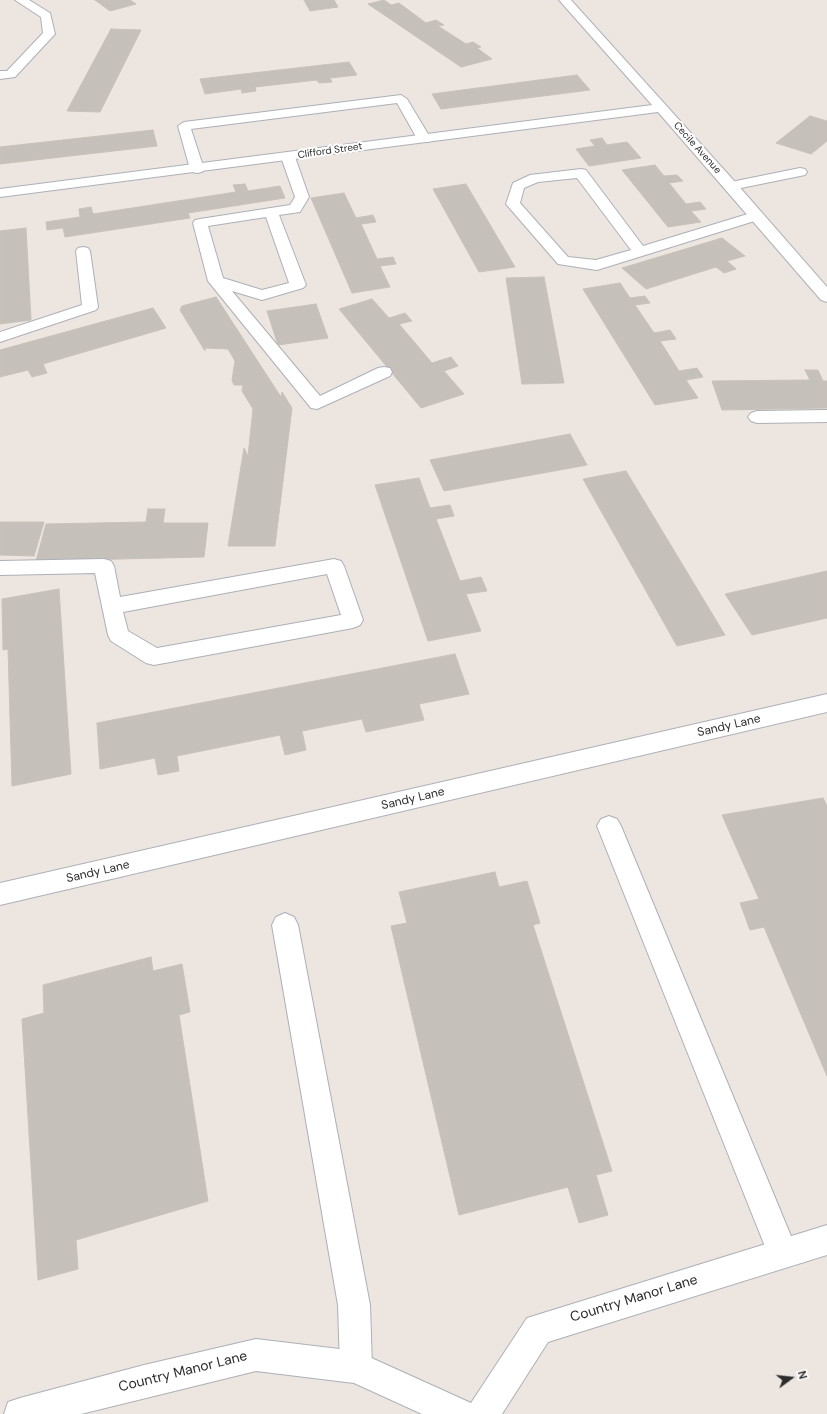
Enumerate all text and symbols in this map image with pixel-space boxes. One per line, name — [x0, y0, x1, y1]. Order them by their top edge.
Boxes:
street label: Cecile Avenue — [671, 120, 723, 176]
street label: Clifford Street — [297, 141, 363, 161]
street label: Sandy Lane — [696, 712, 762, 740]
street label: Sandy Lane — [380, 785, 446, 813]
street label: Sandy Lane — [65, 858, 131, 886]
street label: Country Manor Lane — [568, 1272, 700, 1326]
street label: Country Manor Lane — [117, 1348, 249, 1396]
north arrow — [771, 1358, 811, 1398]
text: N — [795, 1369, 810, 1381]

